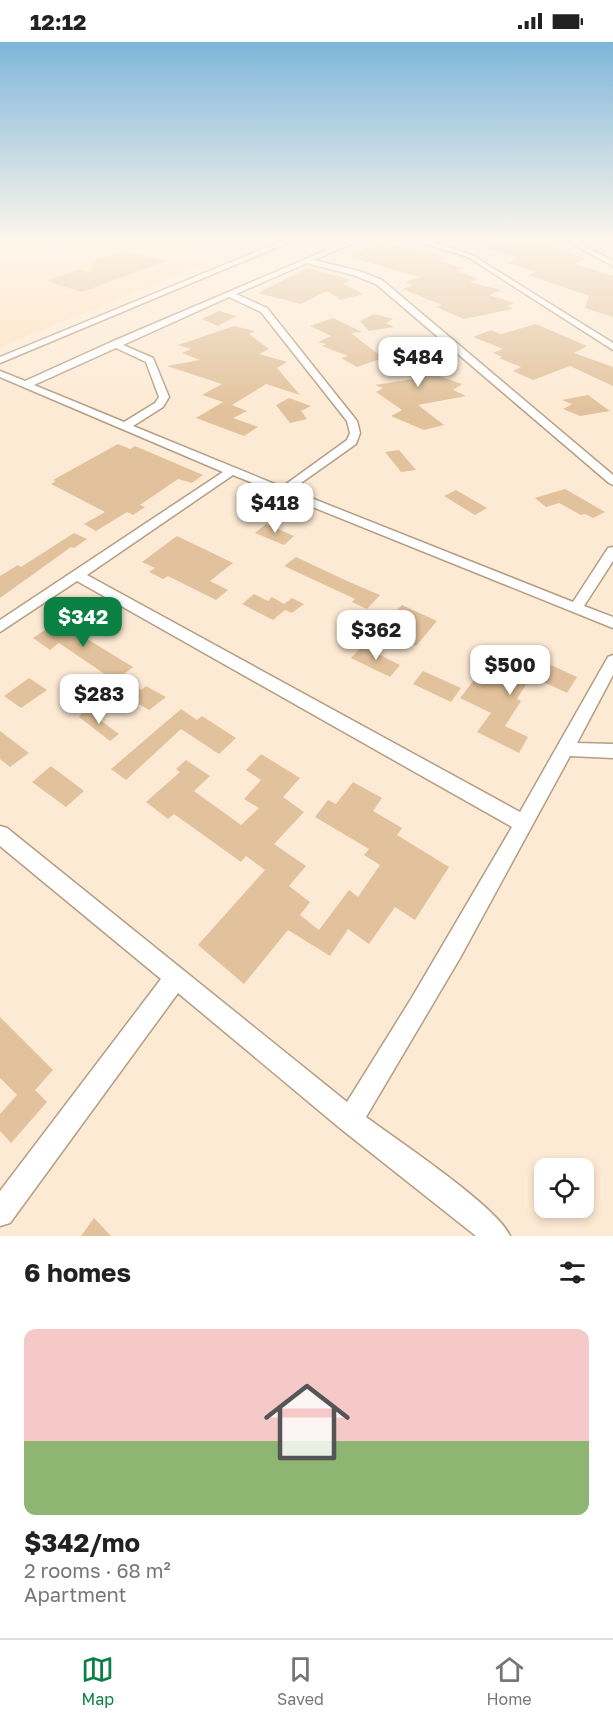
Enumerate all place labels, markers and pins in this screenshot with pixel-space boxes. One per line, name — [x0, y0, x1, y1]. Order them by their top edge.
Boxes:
pin: $484 — [382, 337, 454, 388]
pin: $418 — [239, 483, 311, 534]
pin: $342 — [47, 597, 119, 648]
pin: $362 — [340, 610, 412, 661]
pin: $500 — [474, 645, 546, 696]
pin: $283 — [63, 674, 135, 725]

